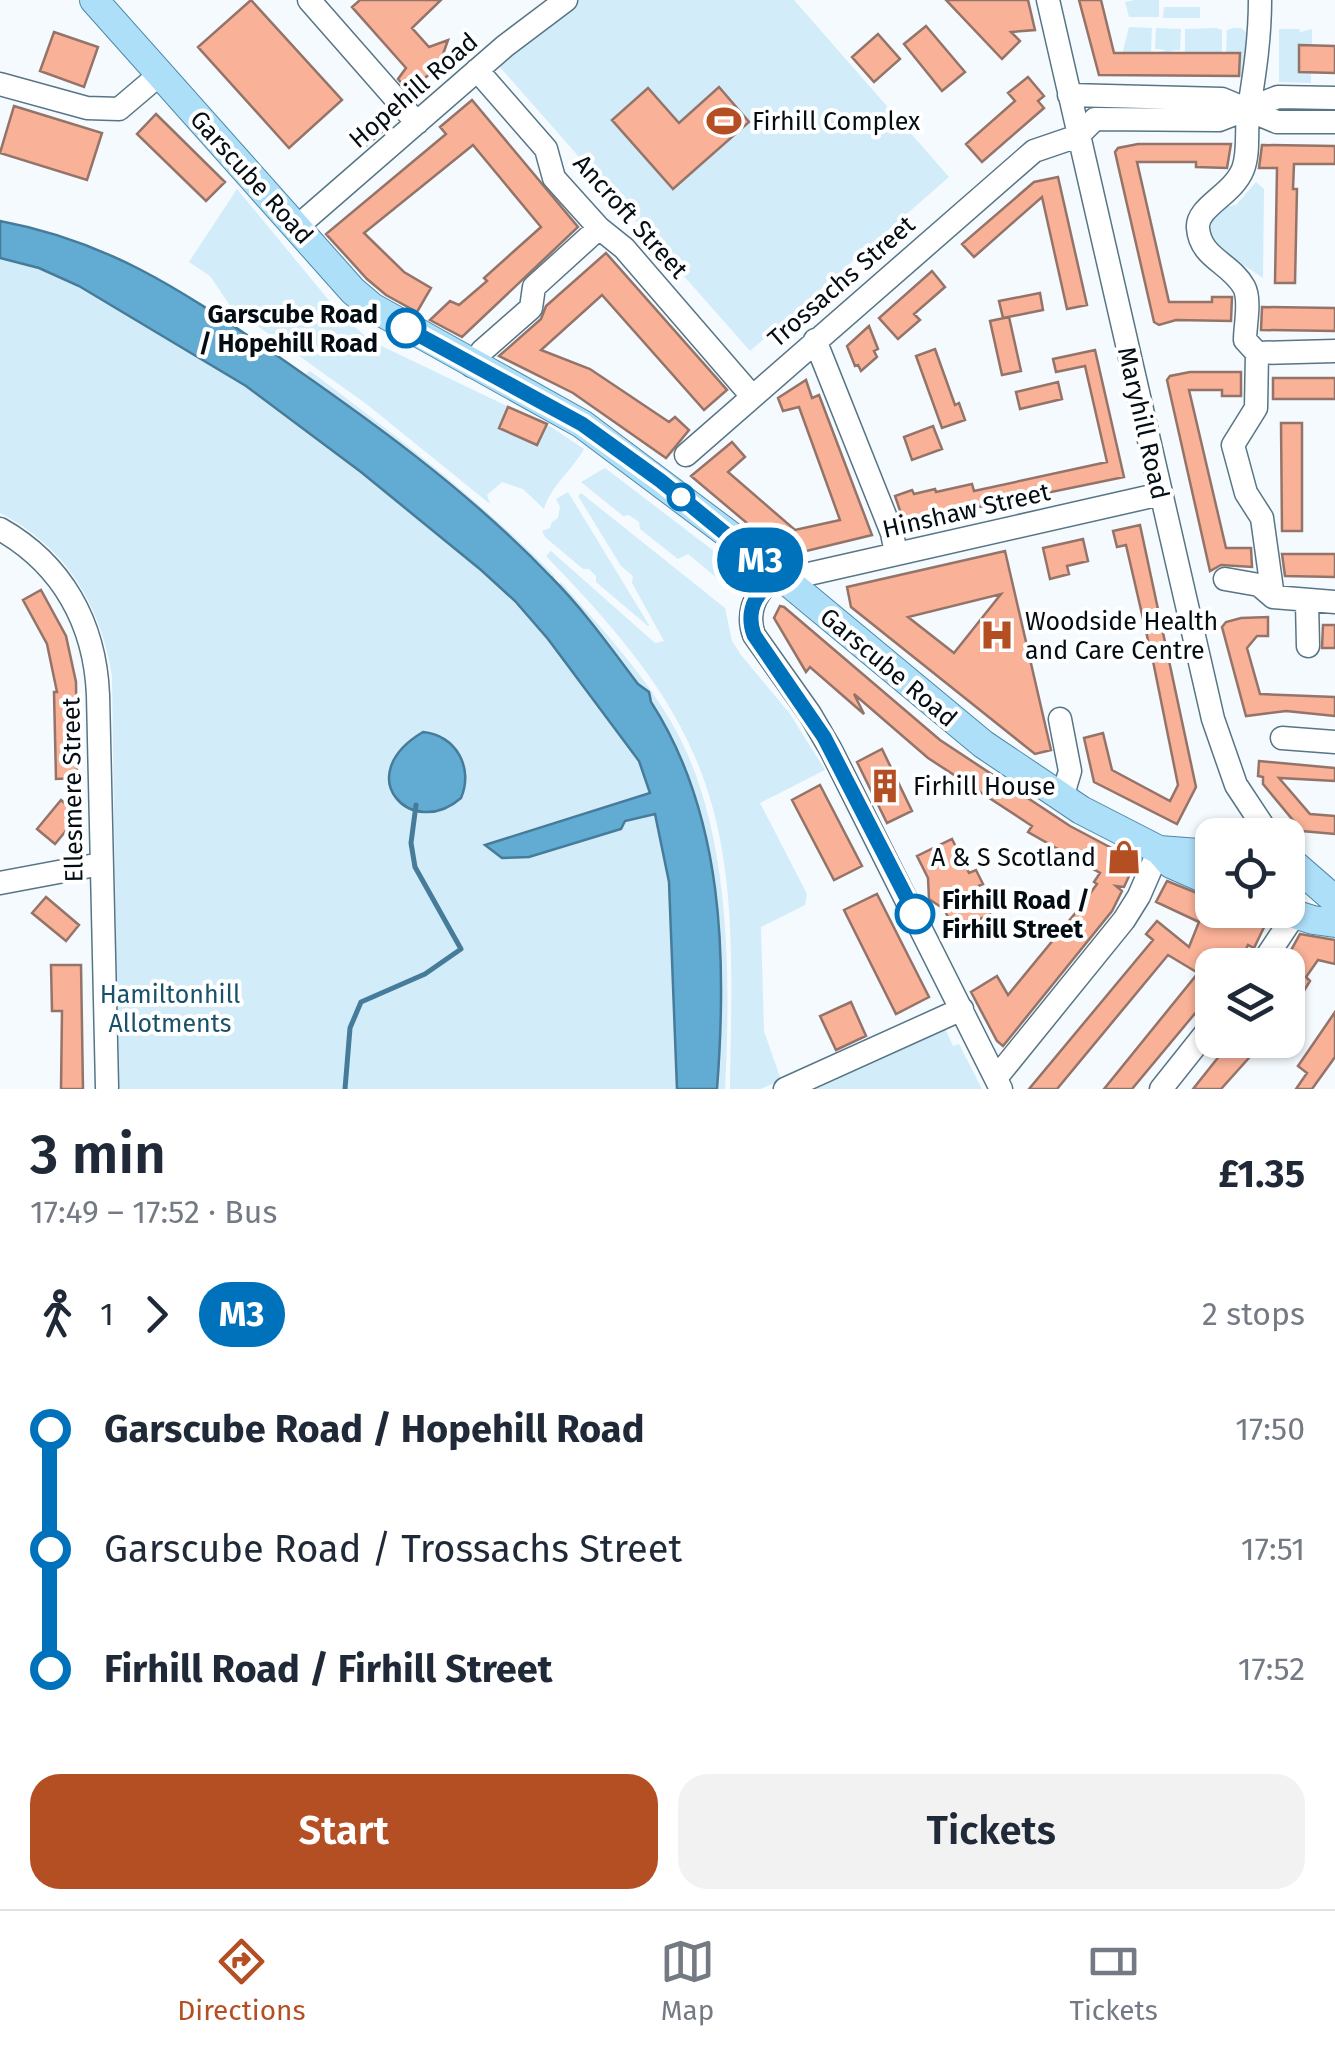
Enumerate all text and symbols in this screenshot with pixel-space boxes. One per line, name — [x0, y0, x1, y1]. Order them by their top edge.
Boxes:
street label: Hopehill Road — [343, 27, 484, 155]
sports icon: Firhill Complex — [705, 102, 743, 140]
street label: Garscube Road — [183, 105, 319, 251]
place label: Firhill Complex — [752, 107, 920, 137]
street label: Ancroft Street — [567, 149, 694, 285]
street label: Trossachs Street — [762, 209, 922, 354]
place label: Garscube Road / Hopehill Road — [199, 300, 378, 359]
marker: Garscube Road / Hopehill Road — [387, 309, 425, 347]
street label: Maryhill Road — [1111, 344, 1175, 502]
street label: Hinshaw Street — [880, 477, 1054, 545]
unlabelled marker — [668, 484, 694, 510]
line badge: M3 — [715, 528, 805, 592]
text: M3 — [737, 539, 783, 581]
street label: Garscube Road — [814, 602, 963, 734]
place label: Woodside Health and Care Centre — [1025, 607, 1218, 666]
hospital icon: Woodside Health and Care Centre — [978, 616, 1016, 654]
street label: Ellesmere Street — [56, 696, 90, 883]
building icon: Firhill House — [866, 767, 904, 805]
place label: Firhill House — [913, 772, 1056, 802]
map controls — [1195, 818, 1305, 1058]
button: locate — [1195, 818, 1305, 928]
shop icon: A & S Scotland — [1105, 838, 1143, 876]
place label: A & S Scotland — [931, 843, 1096, 873]
place label: Firhill Road / Firhill Street — [942, 886, 1090, 945]
marker: Firhill Road / Firhill Street — [896, 895, 934, 933]
button: layers — [1195, 948, 1305, 1058]
park label: Hamiltonhill Allotments — [100, 980, 240, 1039]
text: 3 min — [30, 1122, 166, 1188]
text: £1.35 — [1219, 1151, 1305, 1197]
text: 17:49 – 17:52 · Bus — [30, 1193, 277, 1231]
icon: walk — [30, 1287, 85, 1342]
icon: forward — [129, 1287, 184, 1342]
text: M3 — [219, 1293, 265, 1335]
text: 1 — [100, 1295, 114, 1333]
text: 2 stops — [1202, 1295, 1305, 1333]
text: Garscube Road / Hopehill Road — [104, 1406, 644, 1452]
text: 17:50 — [1235, 1410, 1305, 1448]
text: Garscube Road / Trossachs Street — [104, 1526, 682, 1572]
text: 17:51 — [1241, 1530, 1305, 1568]
text: Firhill Road / Firhill Street — [104, 1646, 552, 1692]
text: 17:52 — [1238, 1650, 1305, 1688]
button: Start — [30, 1774, 658, 1889]
button: Tickets — [678, 1774, 1305, 1889]
tab: Directions — [177, 1934, 306, 2027]
tab: Map — [660, 1934, 715, 2027]
tab: Tickets — [1069, 1934, 1158, 2027]

